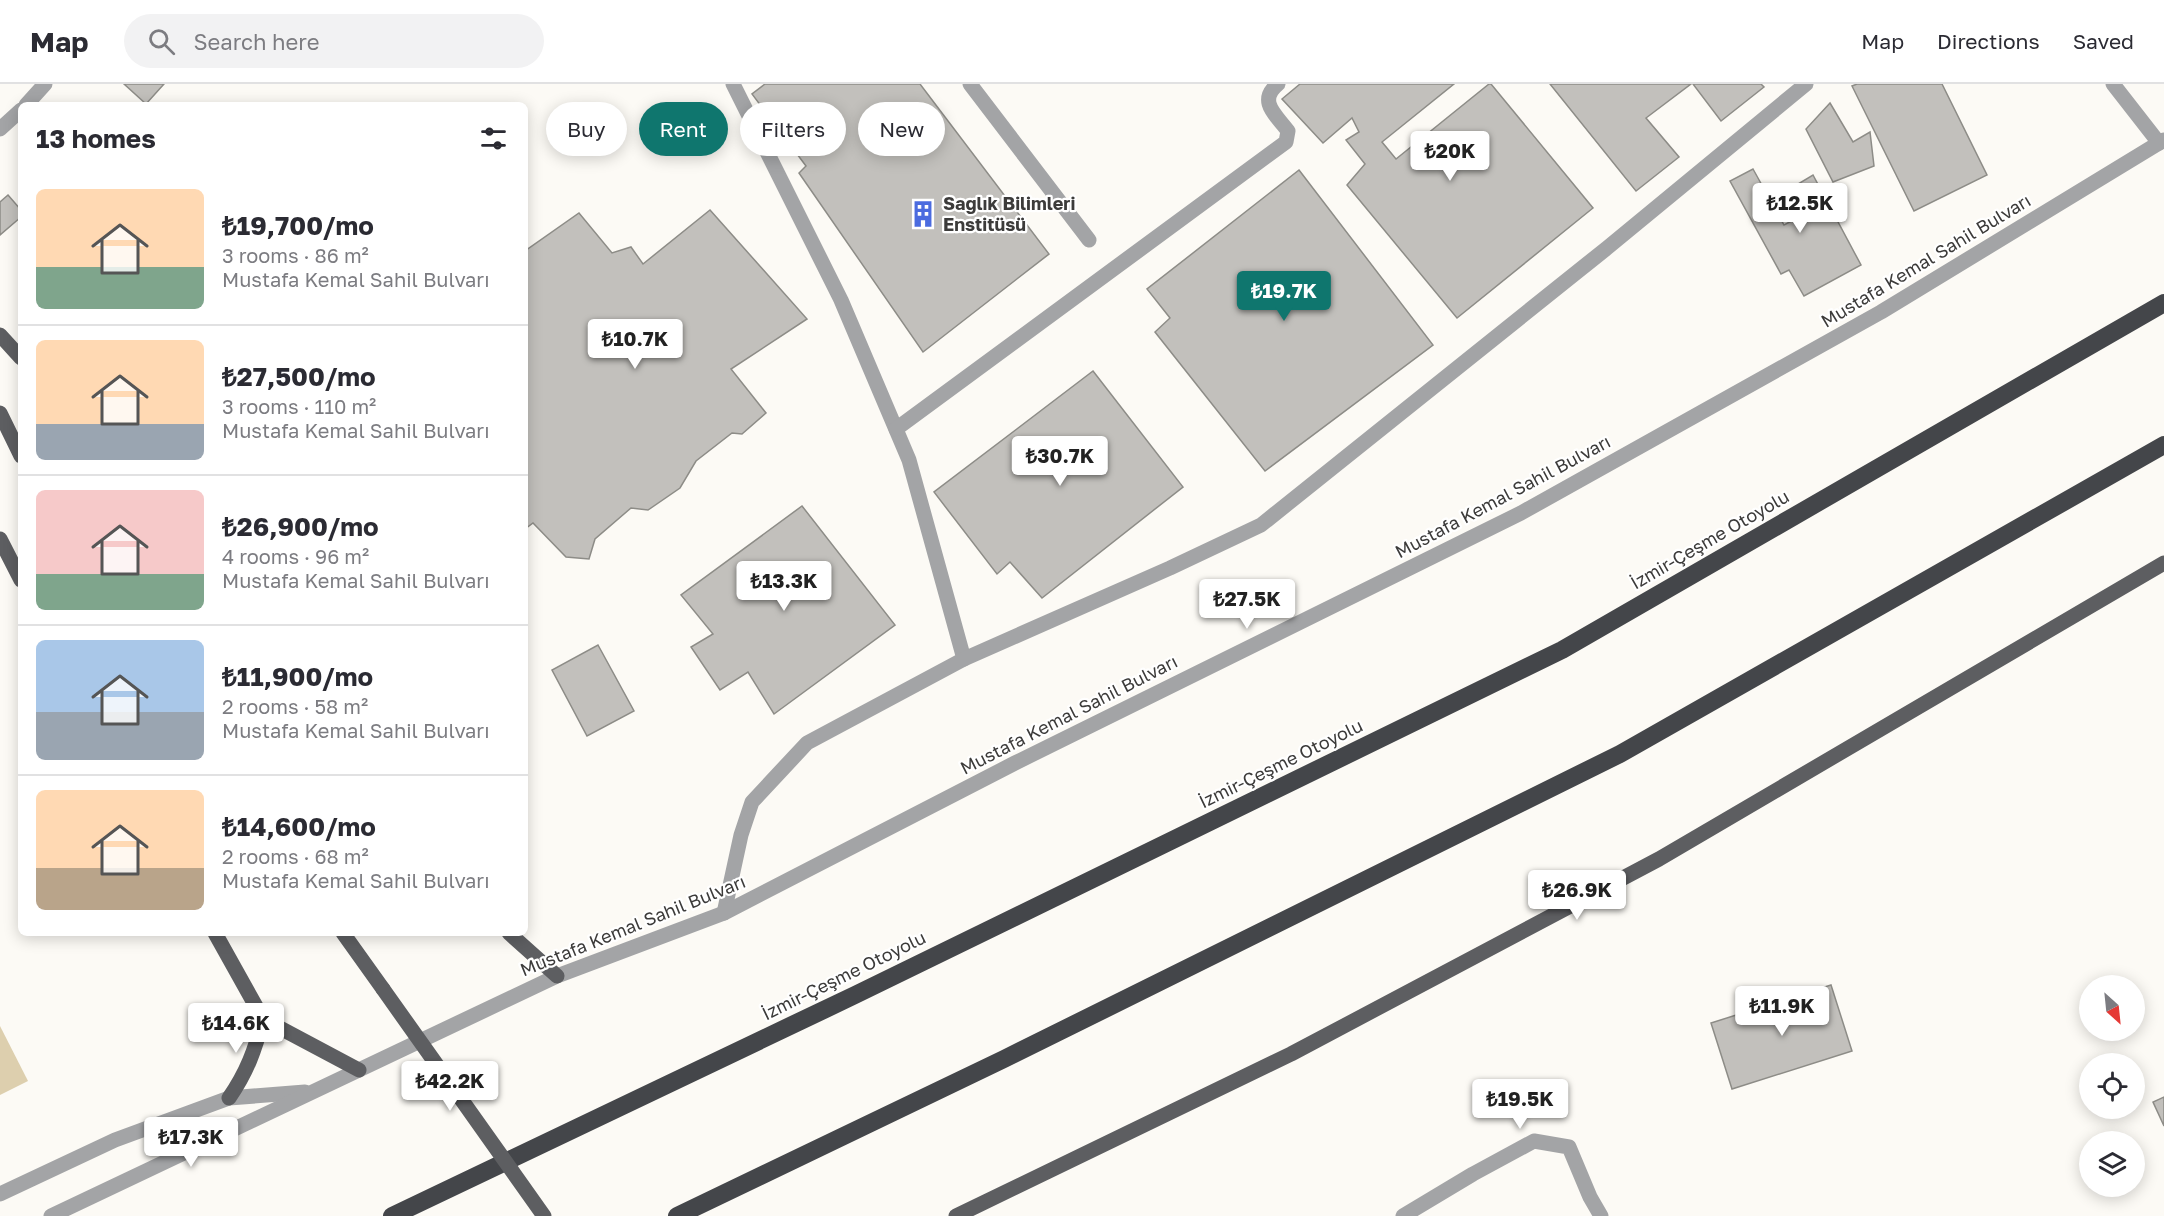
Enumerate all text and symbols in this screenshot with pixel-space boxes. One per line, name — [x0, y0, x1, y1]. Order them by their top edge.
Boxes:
search box — [124, 14, 544, 68]
text: Map — [30, 25, 88, 58]
icon: search — [145, 25, 178, 58]
text: Search here — [193, 28, 319, 55]
text: Map — [1861, 28, 1904, 54]
text: Directions — [1937, 28, 2040, 54]
text: Saved — [2073, 28, 2134, 54]
chip: Buy — [546, 102, 627, 156]
chip: Rent — [639, 102, 728, 156]
chip: Filters — [740, 102, 846, 156]
chip: New — [858, 102, 945, 156]
icon: filters — [477, 122, 510, 155]
text: 13 homes — [36, 123, 156, 154]
pin: ₺20K — [1414, 131, 1486, 182]
text: ₺20K — [1424, 138, 1476, 162]
pin: ₺12.5K — [1751, 183, 1849, 234]
street label: Mustafa Kemal Sahil Bulvarı — [1817, 189, 2034, 332]
text: ₺12.5K — [1766, 190, 1834, 214]
place label: Sağlık Bilimleri Enstitüsü — [943, 192, 1075, 235]
building icon: Sağlık Bilimleri Enstitüsü — [908, 199, 938, 229]
text: ₺19,700/mo — [222, 210, 374, 241]
icon: home — [84, 213, 156, 285]
text: 3 rooms · 86 m² — [222, 243, 369, 267]
text: Mustafa Kemal Sahil Bulvarı — [222, 267, 490, 291]
pin: ₺19.7K — [1235, 271, 1333, 322]
text: ₺19.7K — [1251, 278, 1317, 302]
pin: ₺10.7K — [586, 319, 684, 370]
text: ₺10.7K — [602, 326, 668, 350]
text: ₺27,500/mo — [222, 361, 376, 392]
icon: home — [84, 364, 156, 436]
text: 3 rooms · 110 m² — [222, 394, 376, 418]
text: Mustafa Kemal Sahil Bulvarı — [222, 418, 490, 442]
street label: Mustafa Kemal Sahil Bulvarı — [1391, 430, 1614, 562]
pin: ₺30.7K — [1011, 436, 1109, 487]
text: ₺30.7K — [1026, 443, 1094, 467]
street label: İzmir-Çeşme Otoyolu — [1626, 485, 1793, 594]
text: ₺26,900/mo — [222, 511, 379, 542]
icon: home — [84, 514, 156, 586]
text: 4 rooms · 96 m² — [222, 544, 369, 568]
pin: ₺13.3K — [735, 561, 833, 612]
text: Mustafa Kemal Sahil Bulvarı — [222, 568, 490, 592]
text: ₺13.3K — [750, 568, 818, 592]
pin: ₺27.5K — [1198, 579, 1296, 630]
text: ₺27.5K — [1213, 586, 1281, 610]
street label: Mustafa Kemal Sahil Bulvarı — [956, 650, 1181, 779]
text: ₺11,900/mo — [222, 661, 373, 692]
icon: home — [84, 664, 156, 736]
text: 2 rooms · 58 m² — [222, 694, 368, 718]
street label: İzmir-Çeşme Otoyolu — [1195, 714, 1366, 812]
text: Mustafa Kemal Sahil Bulvarı — [222, 718, 490, 742]
text: ₺14,600/mo — [222, 811, 376, 842]
icon: home — [84, 814, 156, 886]
text: 2 rooms · 68 m² — [222, 844, 369, 868]
text: Mustafa Kemal Sahil Bulvarı — [222, 868, 490, 892]
street label: Mustafa Kemal Sahil Bulvarı — [517, 870, 748, 980]
pin: ₺26.9K — [1528, 870, 1626, 921]
text: ₺26.9K — [1542, 877, 1612, 901]
street label: İzmir-Çeşme Otoyolu — [758, 926, 929, 1024]
north arrow — [2079, 975, 2145, 1041]
map controls — [2079, 975, 2145, 1197]
pin: ₺11.9K — [1733, 986, 1831, 1037]
text: ₺11.9K — [1749, 993, 1815, 1017]
pin: ₺14.6K — [187, 1003, 285, 1054]
text: ₺14.6K — [202, 1010, 270, 1034]
button: locate — [2079, 1053, 2145, 1119]
pin: ₺42.2K — [401, 1061, 499, 1112]
text: ₺42.2K — [415, 1068, 485, 1092]
pin: ₺19.5K — [1471, 1079, 1569, 1130]
text: ₺19.5K — [1486, 1086, 1554, 1110]
pin: ₺17.3K — [142, 1117, 240, 1168]
text: ₺17.3K — [158, 1124, 224, 1148]
button: layers — [2079, 1131, 2145, 1197]

